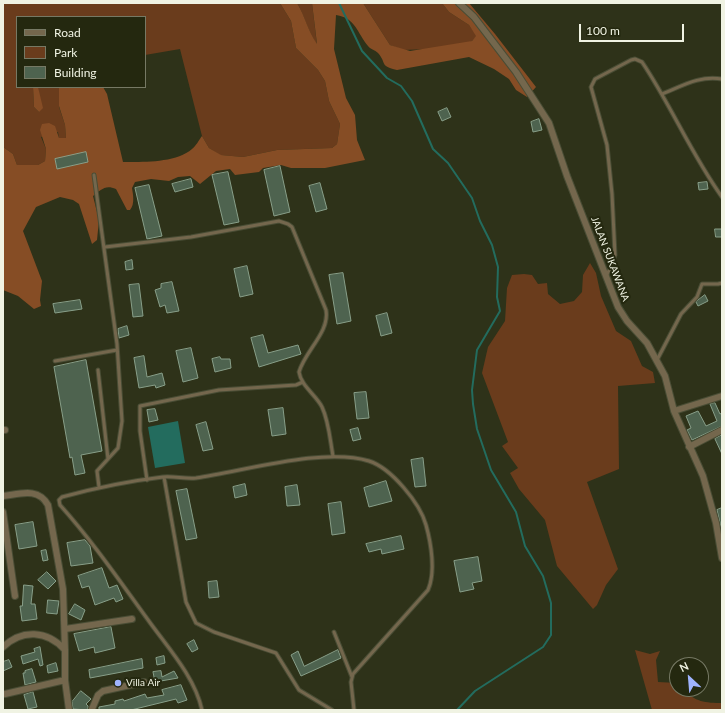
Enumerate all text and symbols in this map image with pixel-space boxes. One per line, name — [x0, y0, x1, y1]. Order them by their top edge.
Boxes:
legend — [16, 16, 146, 88]
scale bar — [581, 16, 686, 42]
text: 100 m — [586, 23, 620, 38]
text: Road — [54, 25, 81, 40]
text: Park — [54, 45, 77, 60]
text: Building — [54, 65, 97, 80]
street label: JALAN SUKAWANA — [588, 215, 632, 303]
north arrow — [669, 657, 709, 697]
text: N — [677, 659, 691, 674]
place label: Villa Air — [126, 677, 160, 689]
marker: Villa Air — [113, 678, 123, 688]

